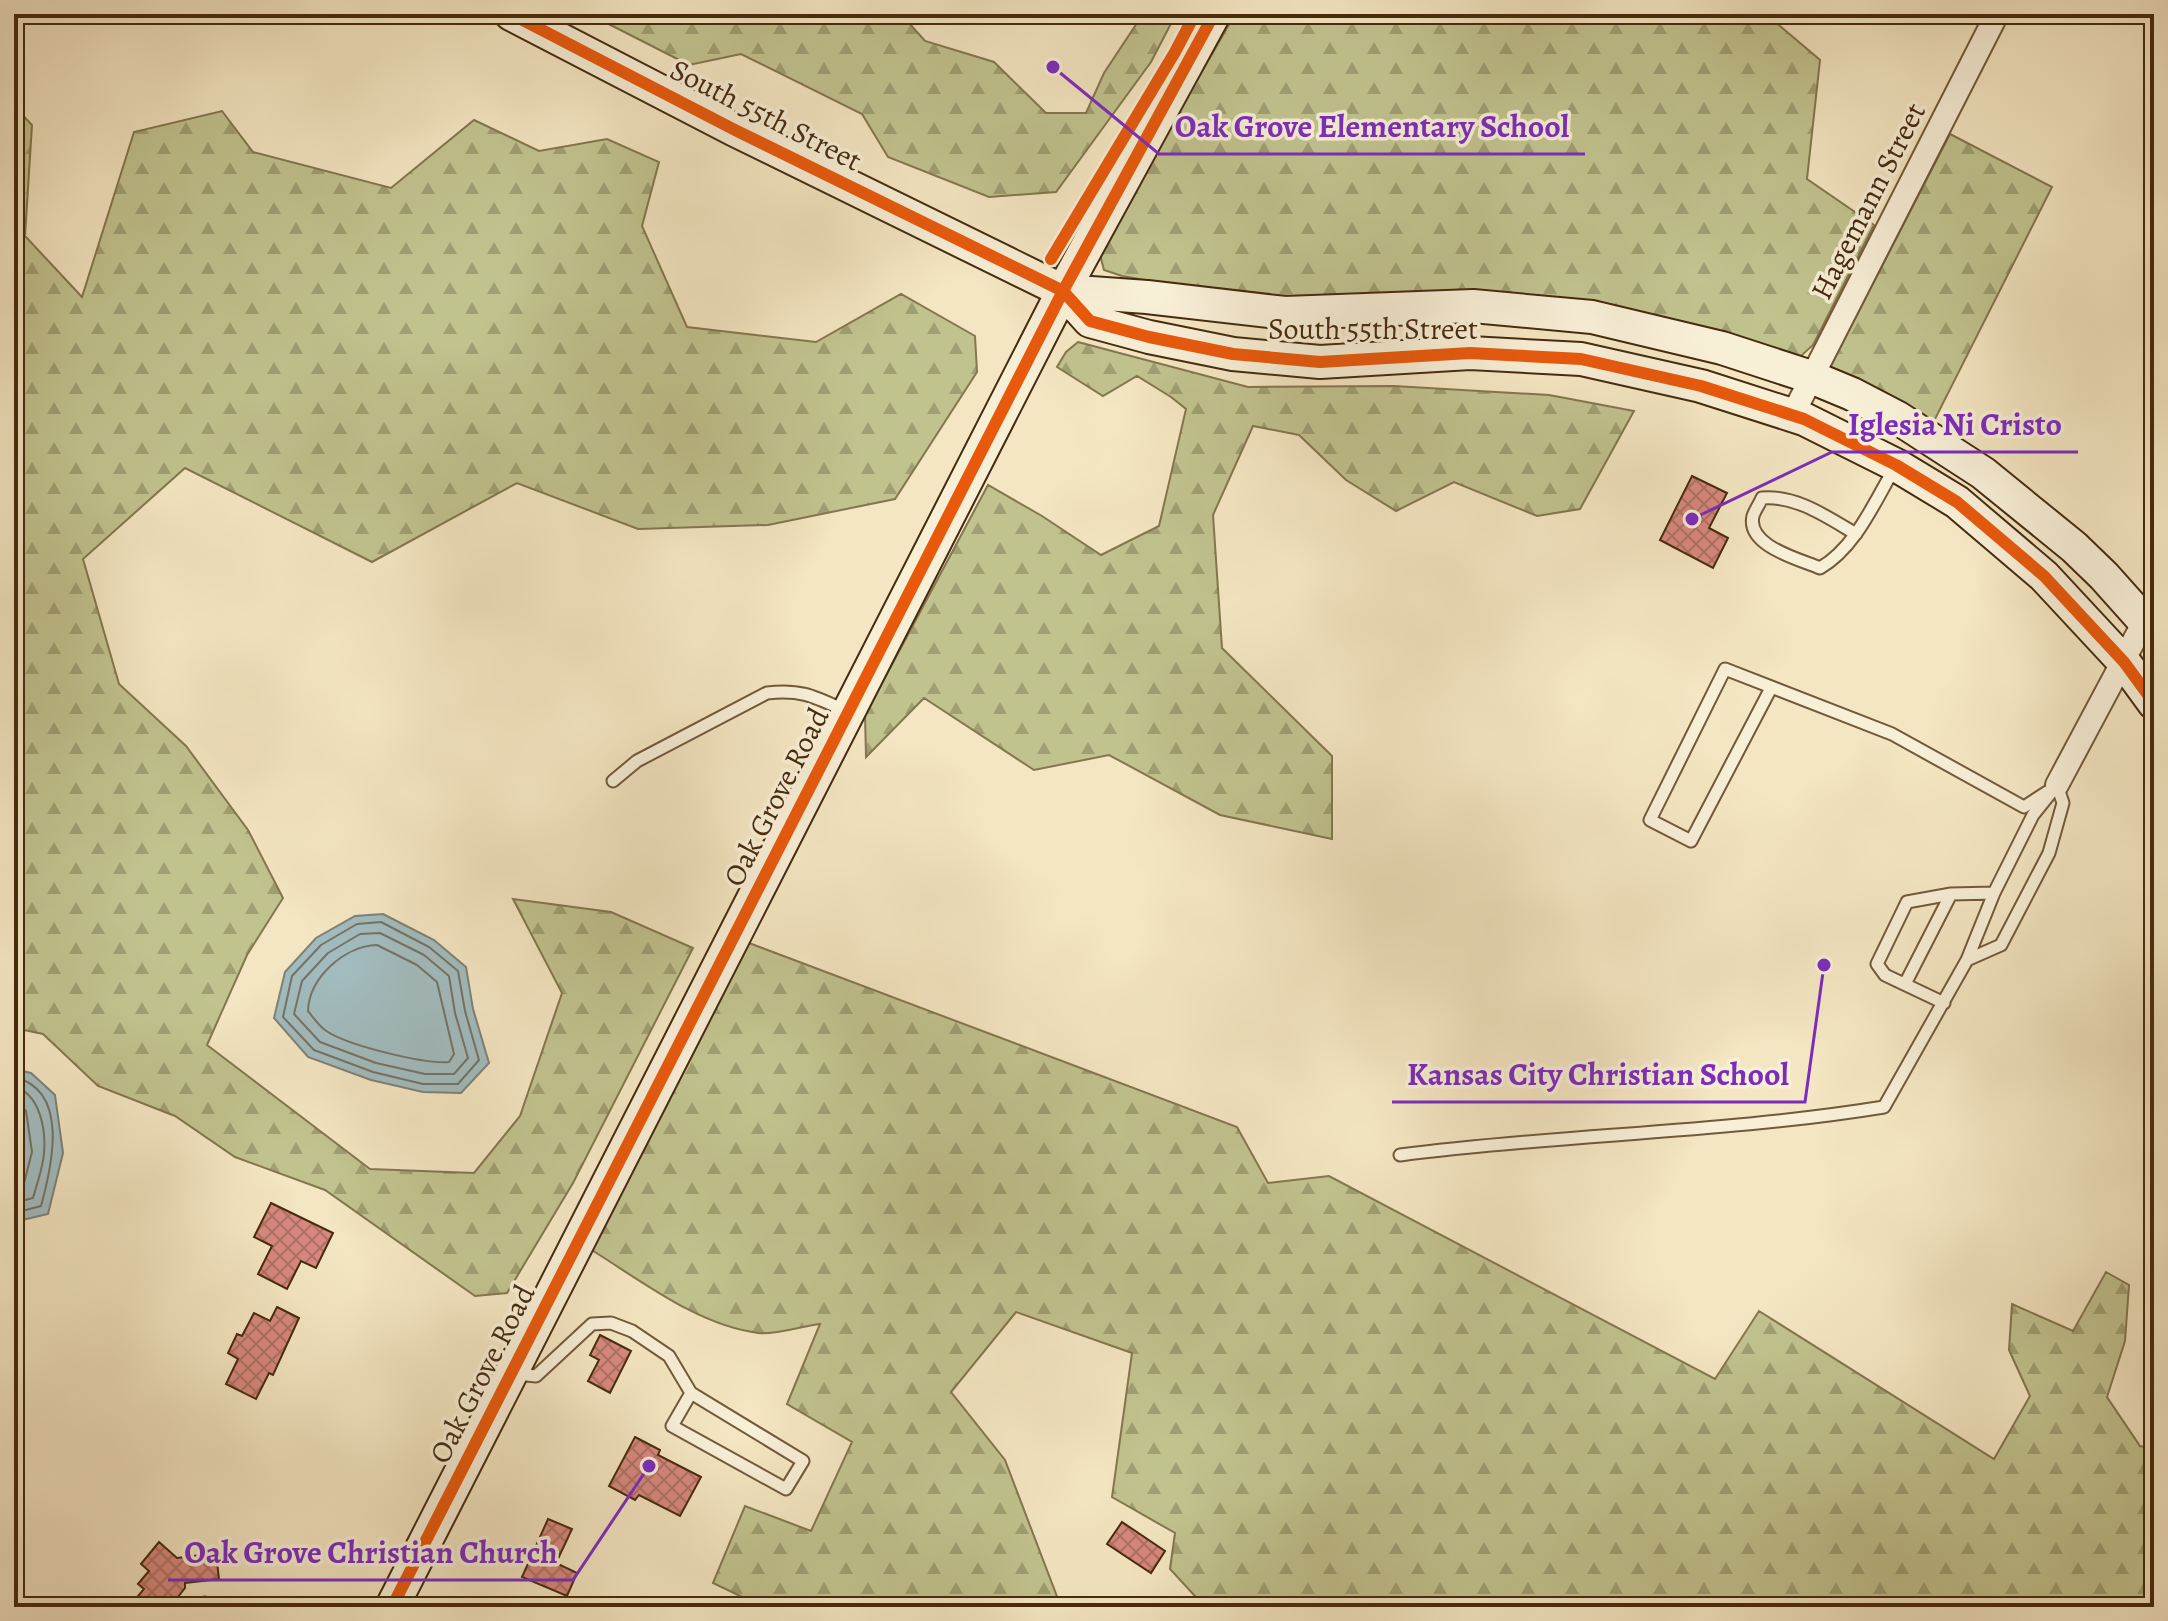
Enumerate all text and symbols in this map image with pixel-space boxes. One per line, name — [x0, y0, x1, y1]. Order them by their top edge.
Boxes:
street label: South 55th Street — [663, 50, 869, 180]
street label: Hagemann Street — [1801, 96, 1935, 306]
callout: Oak Grove Elementary School — [1159, 98, 1585, 154]
text: Oak Grove Elementary School — [1175, 104, 1570, 148]
street label: South 55th Street — [1268, 309, 1478, 349]
callout: Iglesia Ni Cristo — [1832, 396, 2078, 452]
text: Iglesia Ni Cristo — [1848, 402, 2062, 446]
street label: Oak Grove Road — [714, 700, 839, 893]
callout: Kansas City Christian School — [1392, 1046, 1805, 1102]
text: Kansas City Christian School — [1407, 1052, 1790, 1096]
street label: Oak Grove Road — [420, 1277, 545, 1470]
callout: Oak Grove Christian Church — [168, 1524, 573, 1580]
text: Oak Grove Christian Church — [184, 1530, 558, 1574]

